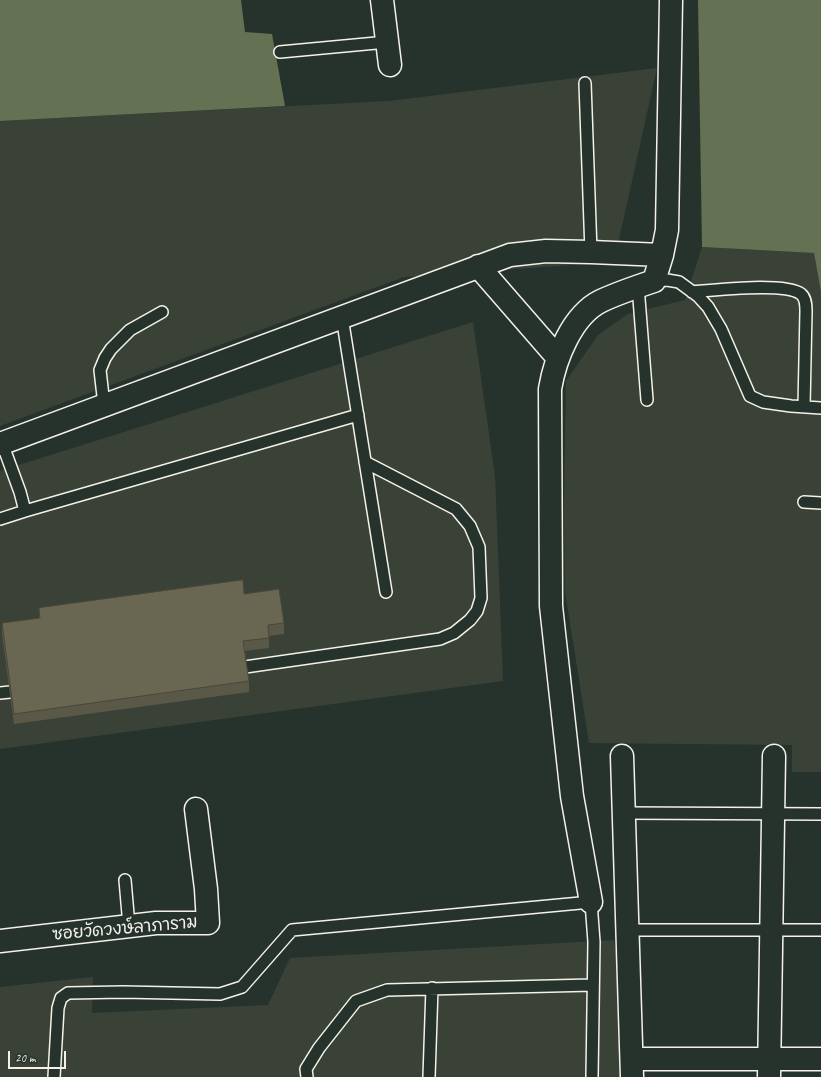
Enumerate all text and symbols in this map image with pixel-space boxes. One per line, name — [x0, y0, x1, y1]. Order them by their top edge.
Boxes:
street label: ซอยวัดวงษ์ลาภาราม — [51, 912, 199, 946]
scale bar — [10, 1043, 68, 1069]
text: 20 m — [15, 1050, 35, 1066]

